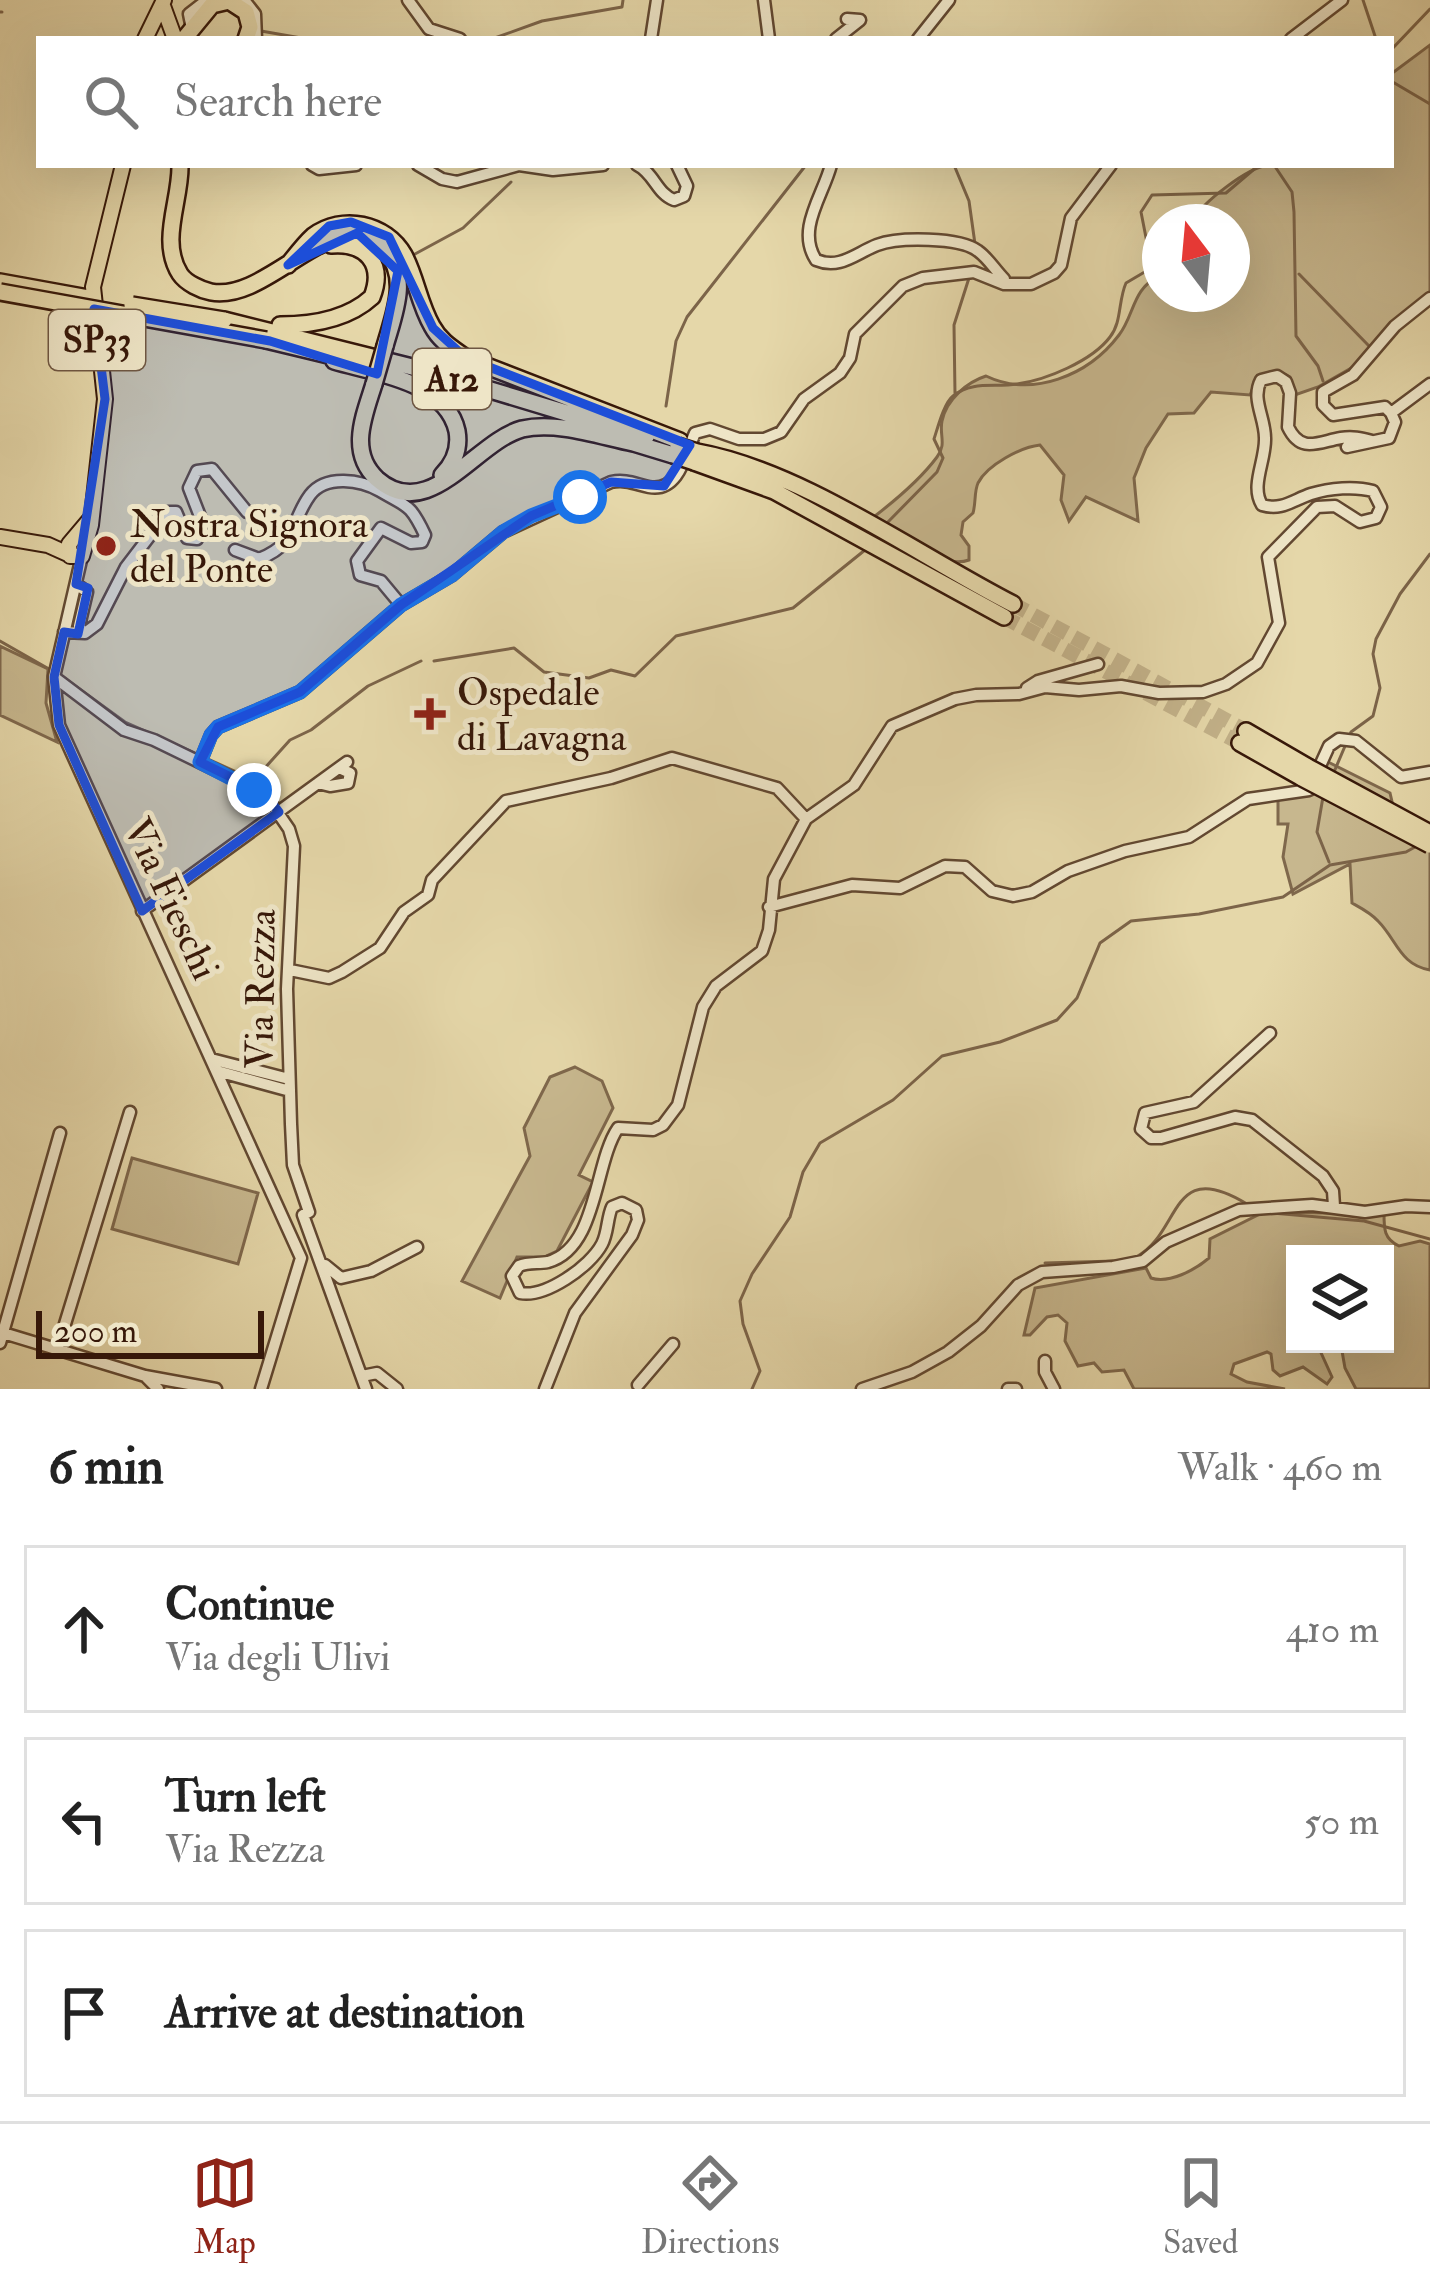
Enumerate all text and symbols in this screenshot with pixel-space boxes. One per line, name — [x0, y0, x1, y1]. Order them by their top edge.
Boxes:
search box — [36, 36, 1394, 168]
icon: search — [78, 69, 144, 135]
text: Search here — [174, 74, 382, 130]
north arrow — [1142, 204, 1250, 312]
road number: SP33 — [49, 310, 145, 370]
road number: A12 — [413, 349, 491, 409]
route start — [553, 470, 607, 524]
place label: Nostra Signora del Ponte — [130, 500, 369, 594]
marker: Nostra Signora del Ponte — [93, 533, 119, 559]
place label: Ospedale di Lavagna — [457, 668, 627, 762]
marker: Ospedale di Lavagna — [414, 698, 446, 730]
route end — [227, 763, 281, 817]
street label: Via Fieschi — [112, 810, 230, 988]
street label: Via Rezza — [235, 908, 287, 1069]
map controls — [1286, 1245, 1394, 1353]
button: layers — [1286, 1245, 1394, 1353]
scale bar — [36, 1305, 264, 1358]
text: 200 m — [54, 1311, 137, 1352]
text: 6 min — [48, 1435, 164, 1499]
text: Walk · 460 m — [1178, 1443, 1382, 1492]
text: Continue — [165, 1577, 334, 1633]
icon: ahead — [51, 1596, 117, 1662]
text: 410 m — [1286, 1605, 1379, 1654]
text: Via degli Ulivi — [165, 1633, 390, 1682]
text: Turn left — [165, 1769, 326, 1825]
icon: left — [51, 1788, 117, 1854]
text: 50 m — [1304, 1797, 1379, 1846]
text: Via Rezza — [165, 1825, 325, 1874]
icon: arrive — [51, 1980, 117, 2046]
text: Arrive at destination — [165, 1985, 525, 2041]
tab: Map — [192, 2150, 258, 2263]
tab: Directions — [641, 2150, 780, 2263]
tab: Saved — [1163, 2150, 1238, 2263]

